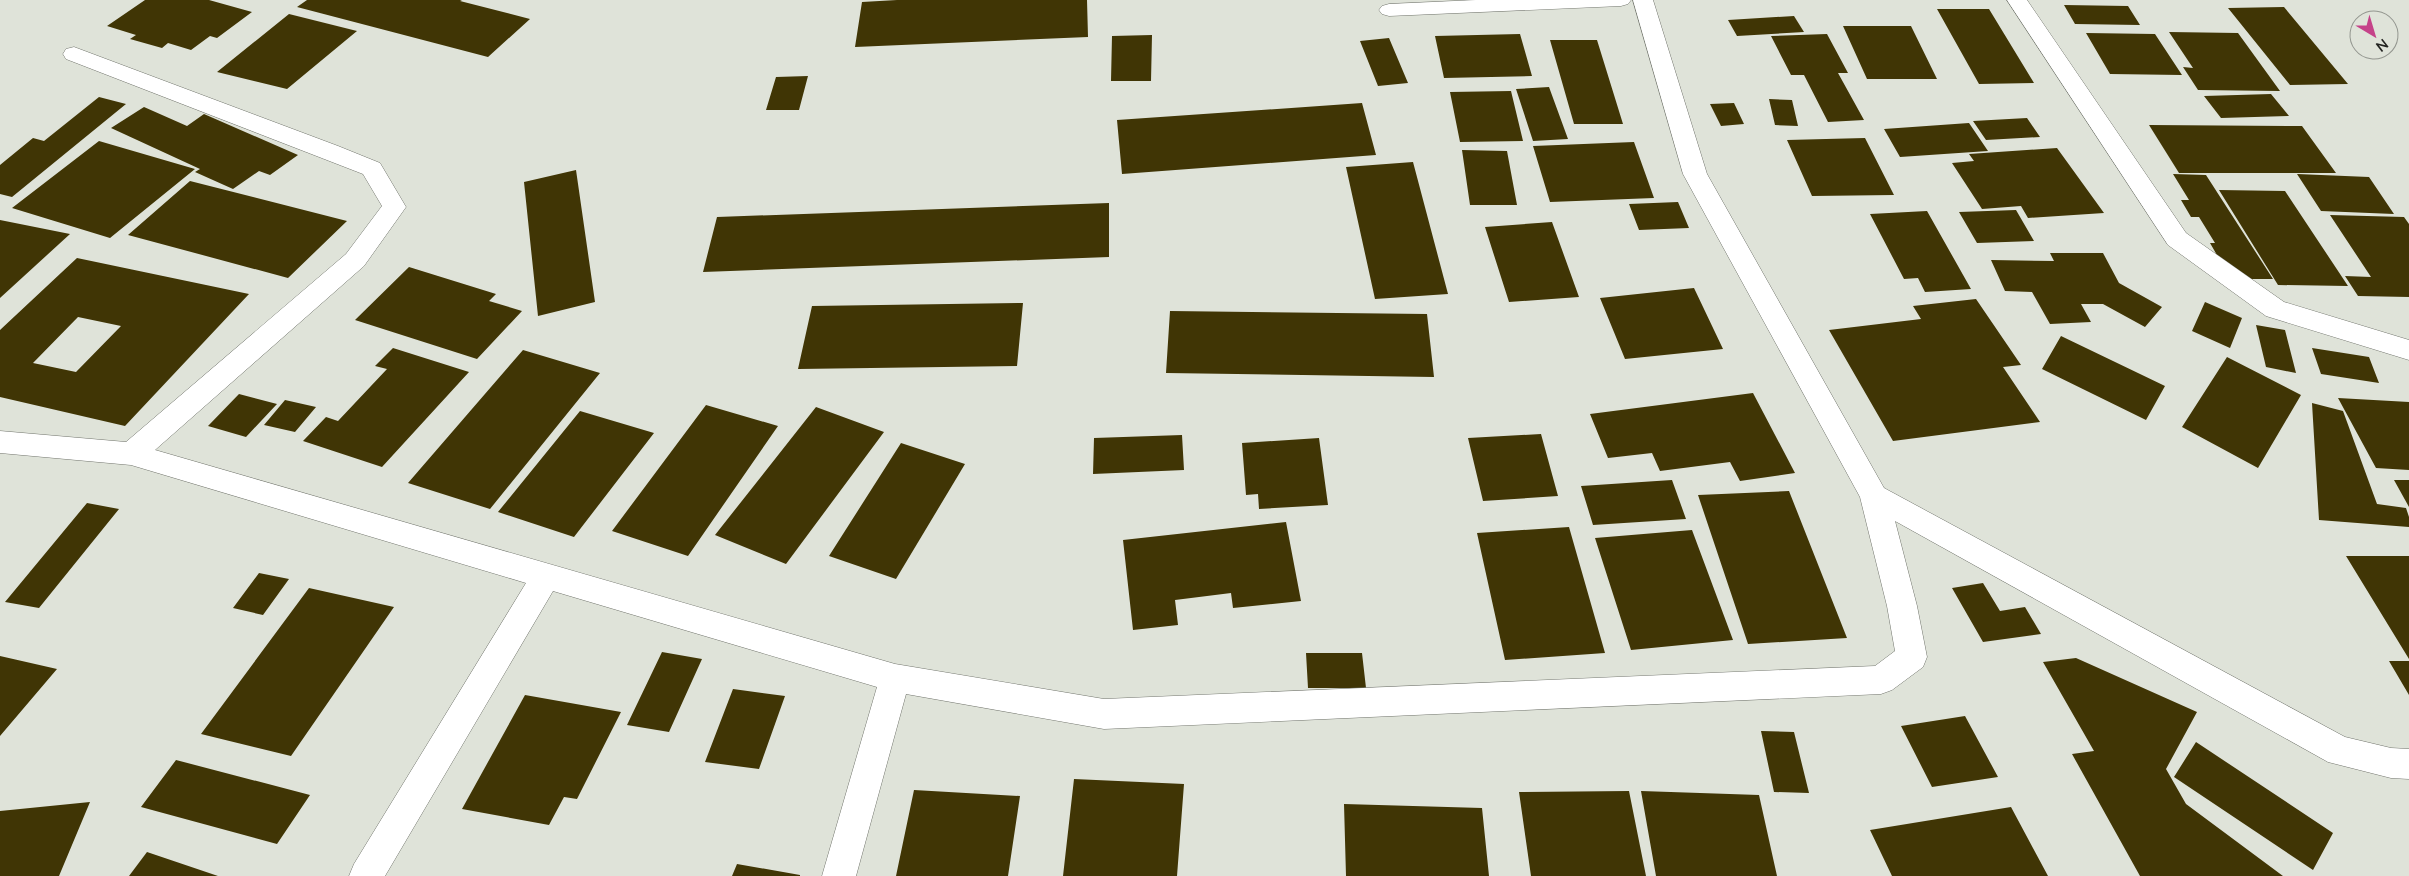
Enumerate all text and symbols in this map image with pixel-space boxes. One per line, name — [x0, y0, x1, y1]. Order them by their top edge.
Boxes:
north arrow — [2349, 10, 2399, 60]
text: N — [2373, 36, 2392, 56]

